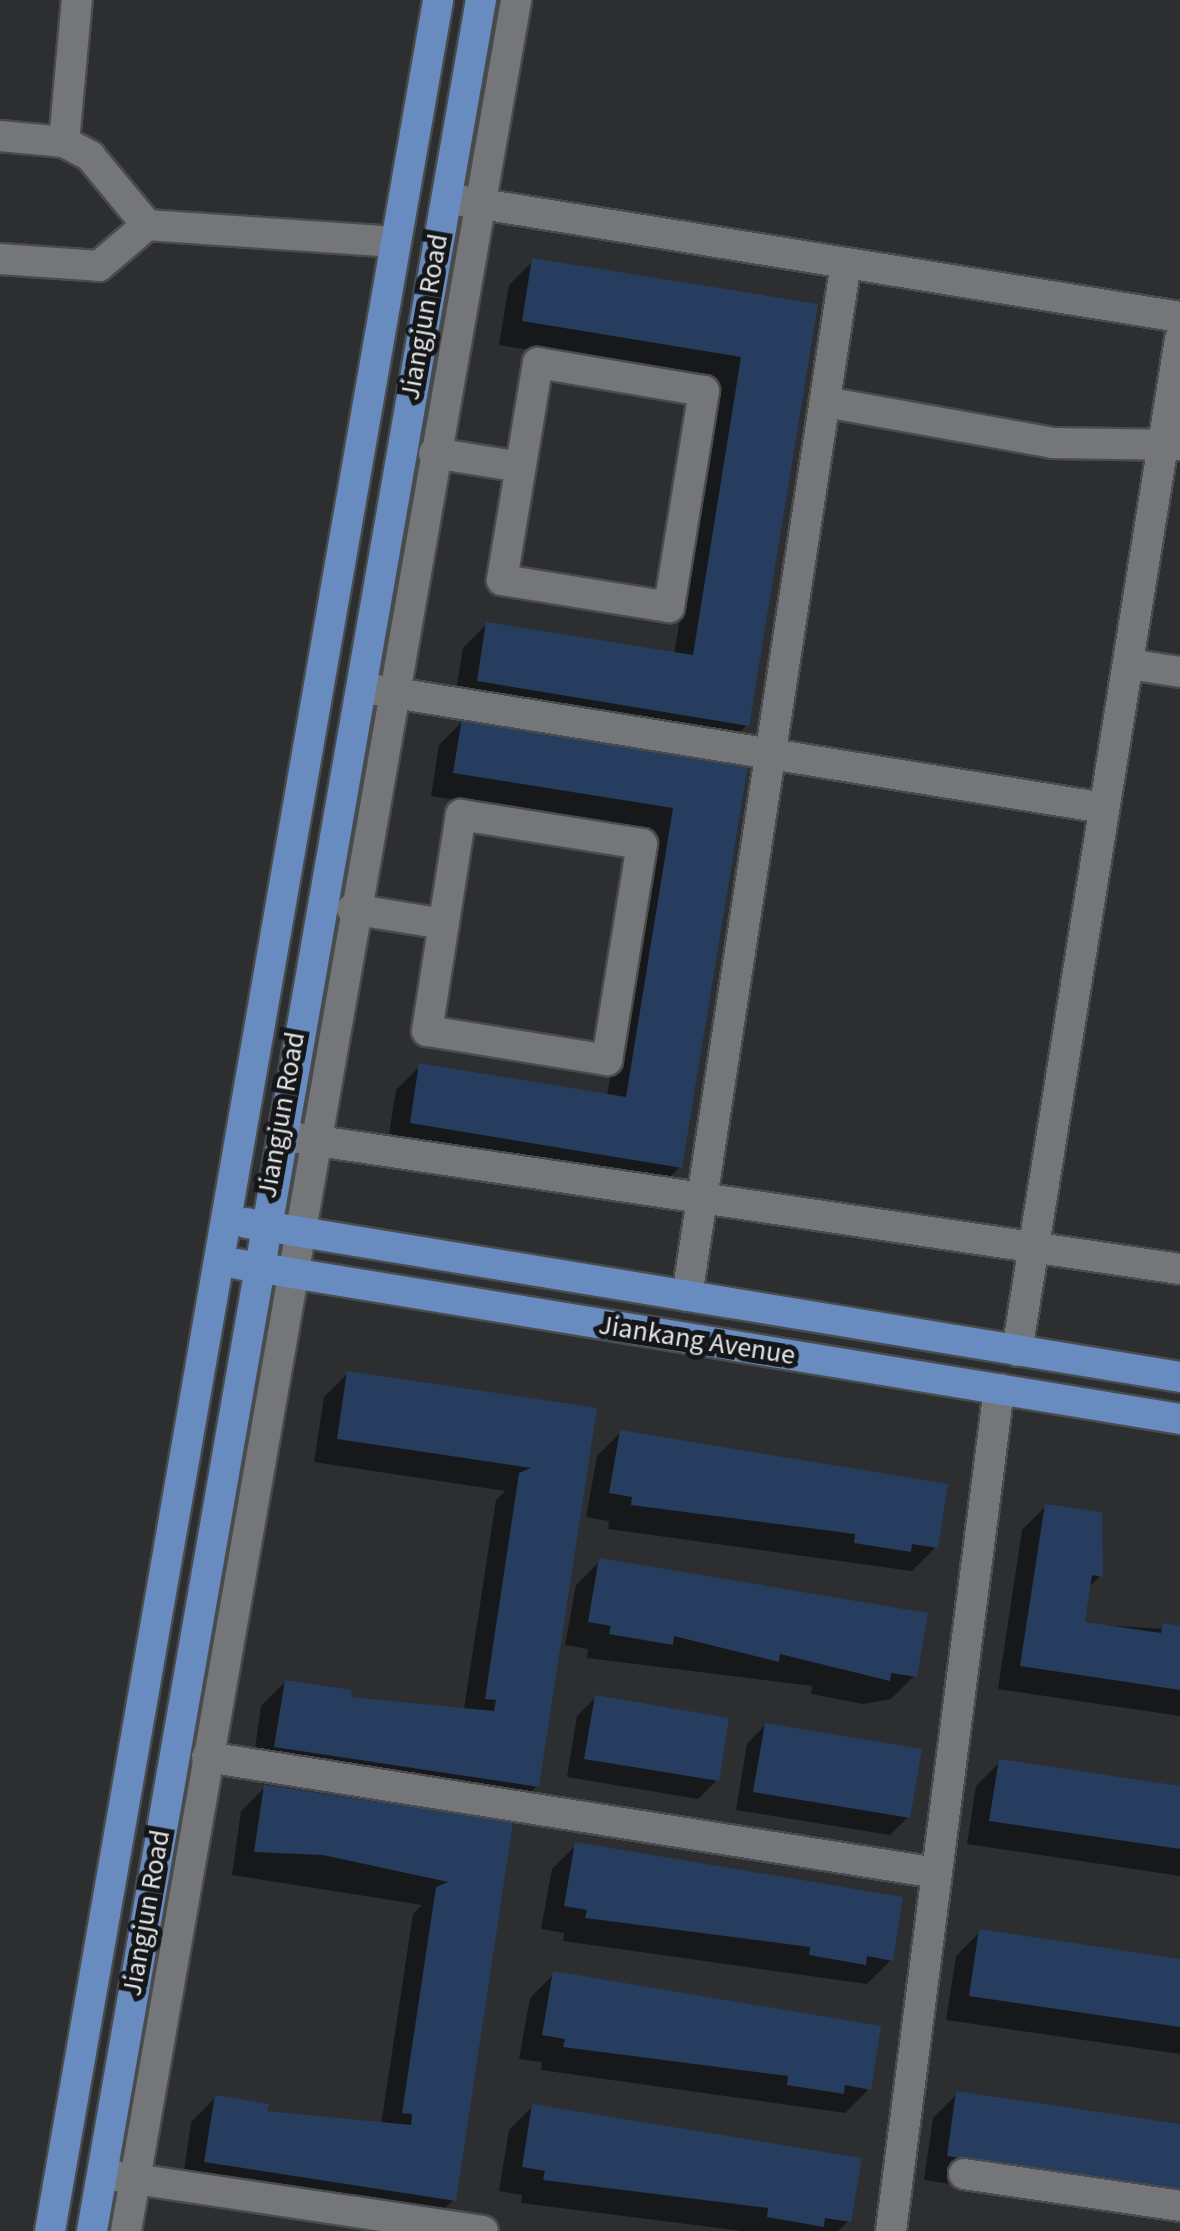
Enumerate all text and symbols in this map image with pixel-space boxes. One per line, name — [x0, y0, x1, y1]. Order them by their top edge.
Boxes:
street label: Jiangjun Road — [393, 231, 455, 403]
street label: Jiangjun Road — [250, 1029, 312, 1201]
street label: Jiankang Avenue — [596, 1308, 798, 1372]
street label: Jiangjun Road — [115, 1827, 177, 1999]

